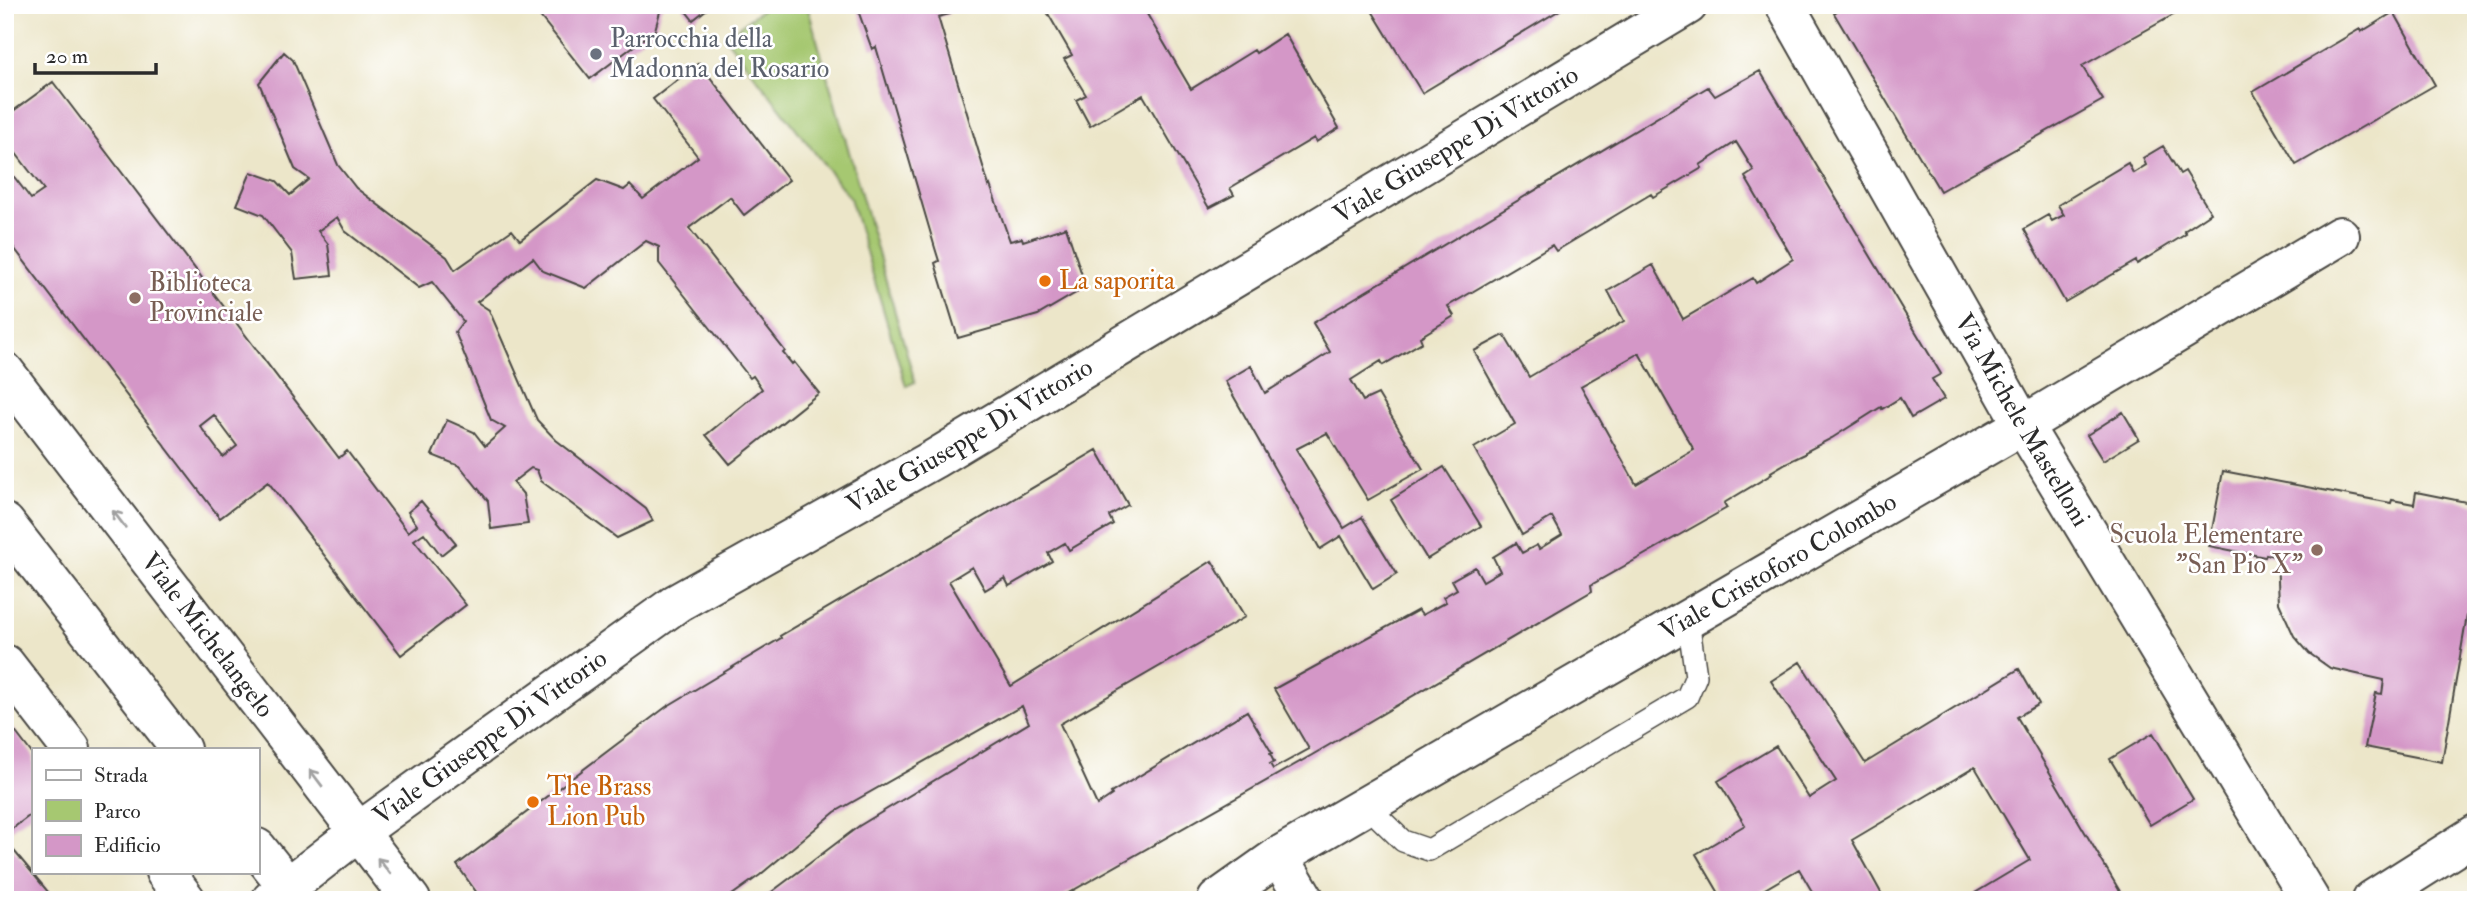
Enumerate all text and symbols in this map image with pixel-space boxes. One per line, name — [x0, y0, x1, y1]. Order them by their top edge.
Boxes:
place label: Parrocchia della Madonna del Rosario — [610, 23, 829, 85]
scale bar — [35, 32, 156, 76]
text: 20 m — [46, 43, 88, 70]
marker: Parrocchia della Madonna del Rosario — [588, 46, 604, 62]
street label: Viale Giuseppe Di Vittorio — [1328, 59, 1584, 231]
place label: La saporita — [1059, 265, 1175, 298]
place label: Biblioteca Provinciale — [149, 267, 263, 329]
marker: La saporita — [1037, 273, 1053, 289]
marker: Biblioteca Provinciale — [127, 290, 143, 306]
street label: Via Michele Mastelloni — [1947, 308, 2097, 533]
street label: Viale Giuseppe Di Vittorio — [841, 351, 1099, 521]
street label: Viale Cristoforo Colombo — [1654, 486, 1902, 648]
one-way arrow — [112, 510, 127, 529]
place label: Scuola Elementare "San Pio X" — [2109, 519, 2303, 581]
marker: Scuola Elementare "San Pio X" — [2309, 542, 2325, 558]
street label: Viale Michelangelo — [134, 546, 281, 724]
street label: Viale Giuseppe Di Vittorio — [367, 642, 613, 832]
legend — [32, 748, 259, 874]
text: Strada — [94, 762, 148, 789]
one-way arrow — [309, 769, 324, 788]
place label: The Brass Lion Pub — [547, 771, 651, 833]
marker: The Brass Lion Pub — [525, 794, 541, 810]
text: Parco — [94, 798, 141, 825]
text: Edificio — [94, 832, 161, 859]
one-way arrow — [376, 858, 392, 876]

